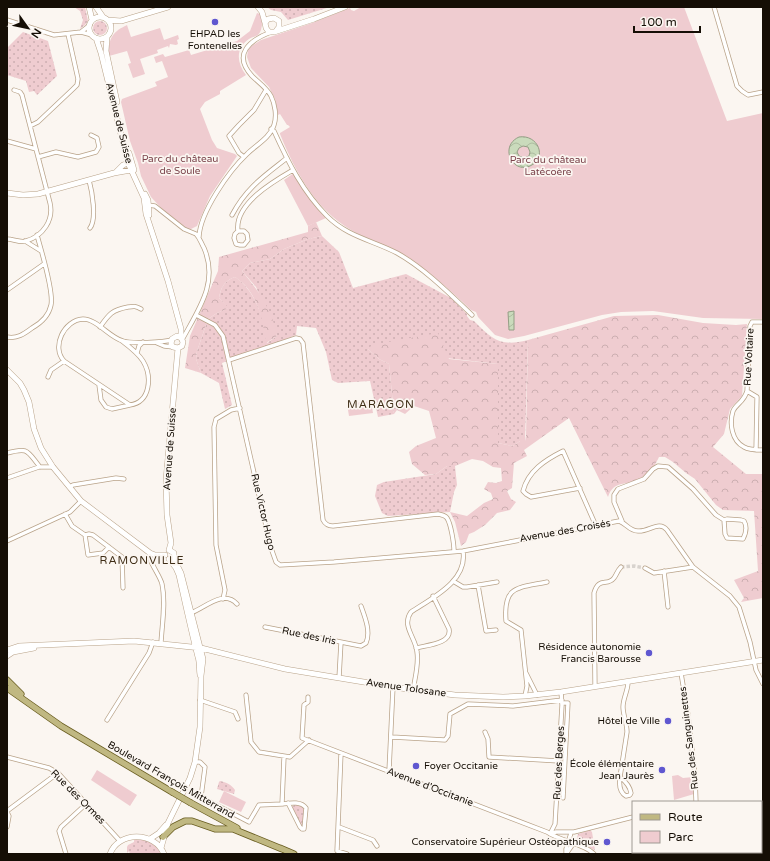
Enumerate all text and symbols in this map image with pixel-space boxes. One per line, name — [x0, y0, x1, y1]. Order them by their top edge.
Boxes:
north arrow — [8, 8, 48, 48]
scale bar — [634, 8, 700, 34]
text: 100 m — [640, 15, 677, 29]
marker: EHPAD les Fontenelles — [210, 17, 220, 27]
text: N — [28, 26, 44, 40]
place label: EHPAD les Fontenelles — [188, 28, 242, 52]
street label: Avenue de Suisse — [103, 81, 135, 165]
park label: Parc du château de Soule — [142, 153, 218, 177]
park label: Parc du château Latécoère — [510, 154, 586, 178]
street label: Rue Voltaire — [741, 328, 757, 386]
district label: MARAGON — [347, 398, 415, 411]
street label: Avenue de Suisse — [161, 407, 179, 491]
street label: Rue Victor Hugo — [248, 473, 278, 551]
street label: Avenue des Croisés — [519, 517, 612, 545]
district label: RAMONVILLE — [100, 554, 184, 567]
street label: Rue des Iris — [281, 624, 337, 648]
place label: Résidence autonomie Francis Barousse — [538, 641, 641, 665]
marker: Résidence autonomie Francis Barousse — [644, 648, 654, 658]
street label: Avenue Tolosane — [365, 676, 447, 700]
street label: Rue des Sanguinettes — [677, 686, 701, 790]
place label: Hôtel de Ville — [598, 715, 660, 727]
marker: Hôtel de Ville — [663, 716, 673, 726]
street label: Rue des Berges — [551, 726, 567, 800]
street label: Boulevard François Mitterrand — [106, 739, 236, 821]
place label: École élémentaire Jean Jaurès — [570, 758, 654, 782]
place label: Foyer Occitanie — [424, 760, 498, 772]
marker: Foyer Occitanie — [411, 761, 421, 771]
street label: Avenue d'Occitanie — [385, 765, 475, 809]
marker: École élémentaire Jean Jaurès — [657, 765, 667, 775]
street label: Rue des Ormes — [48, 767, 108, 827]
legend — [632, 801, 762, 853]
text: Route — [668, 810, 703, 824]
text: Parc — [668, 830, 693, 844]
place label: Conservatoire Supérieur Ostéopathique — [412, 836, 599, 848]
marker: Conservatoire Supérieur Ostéopathique — [602, 837, 612, 847]

